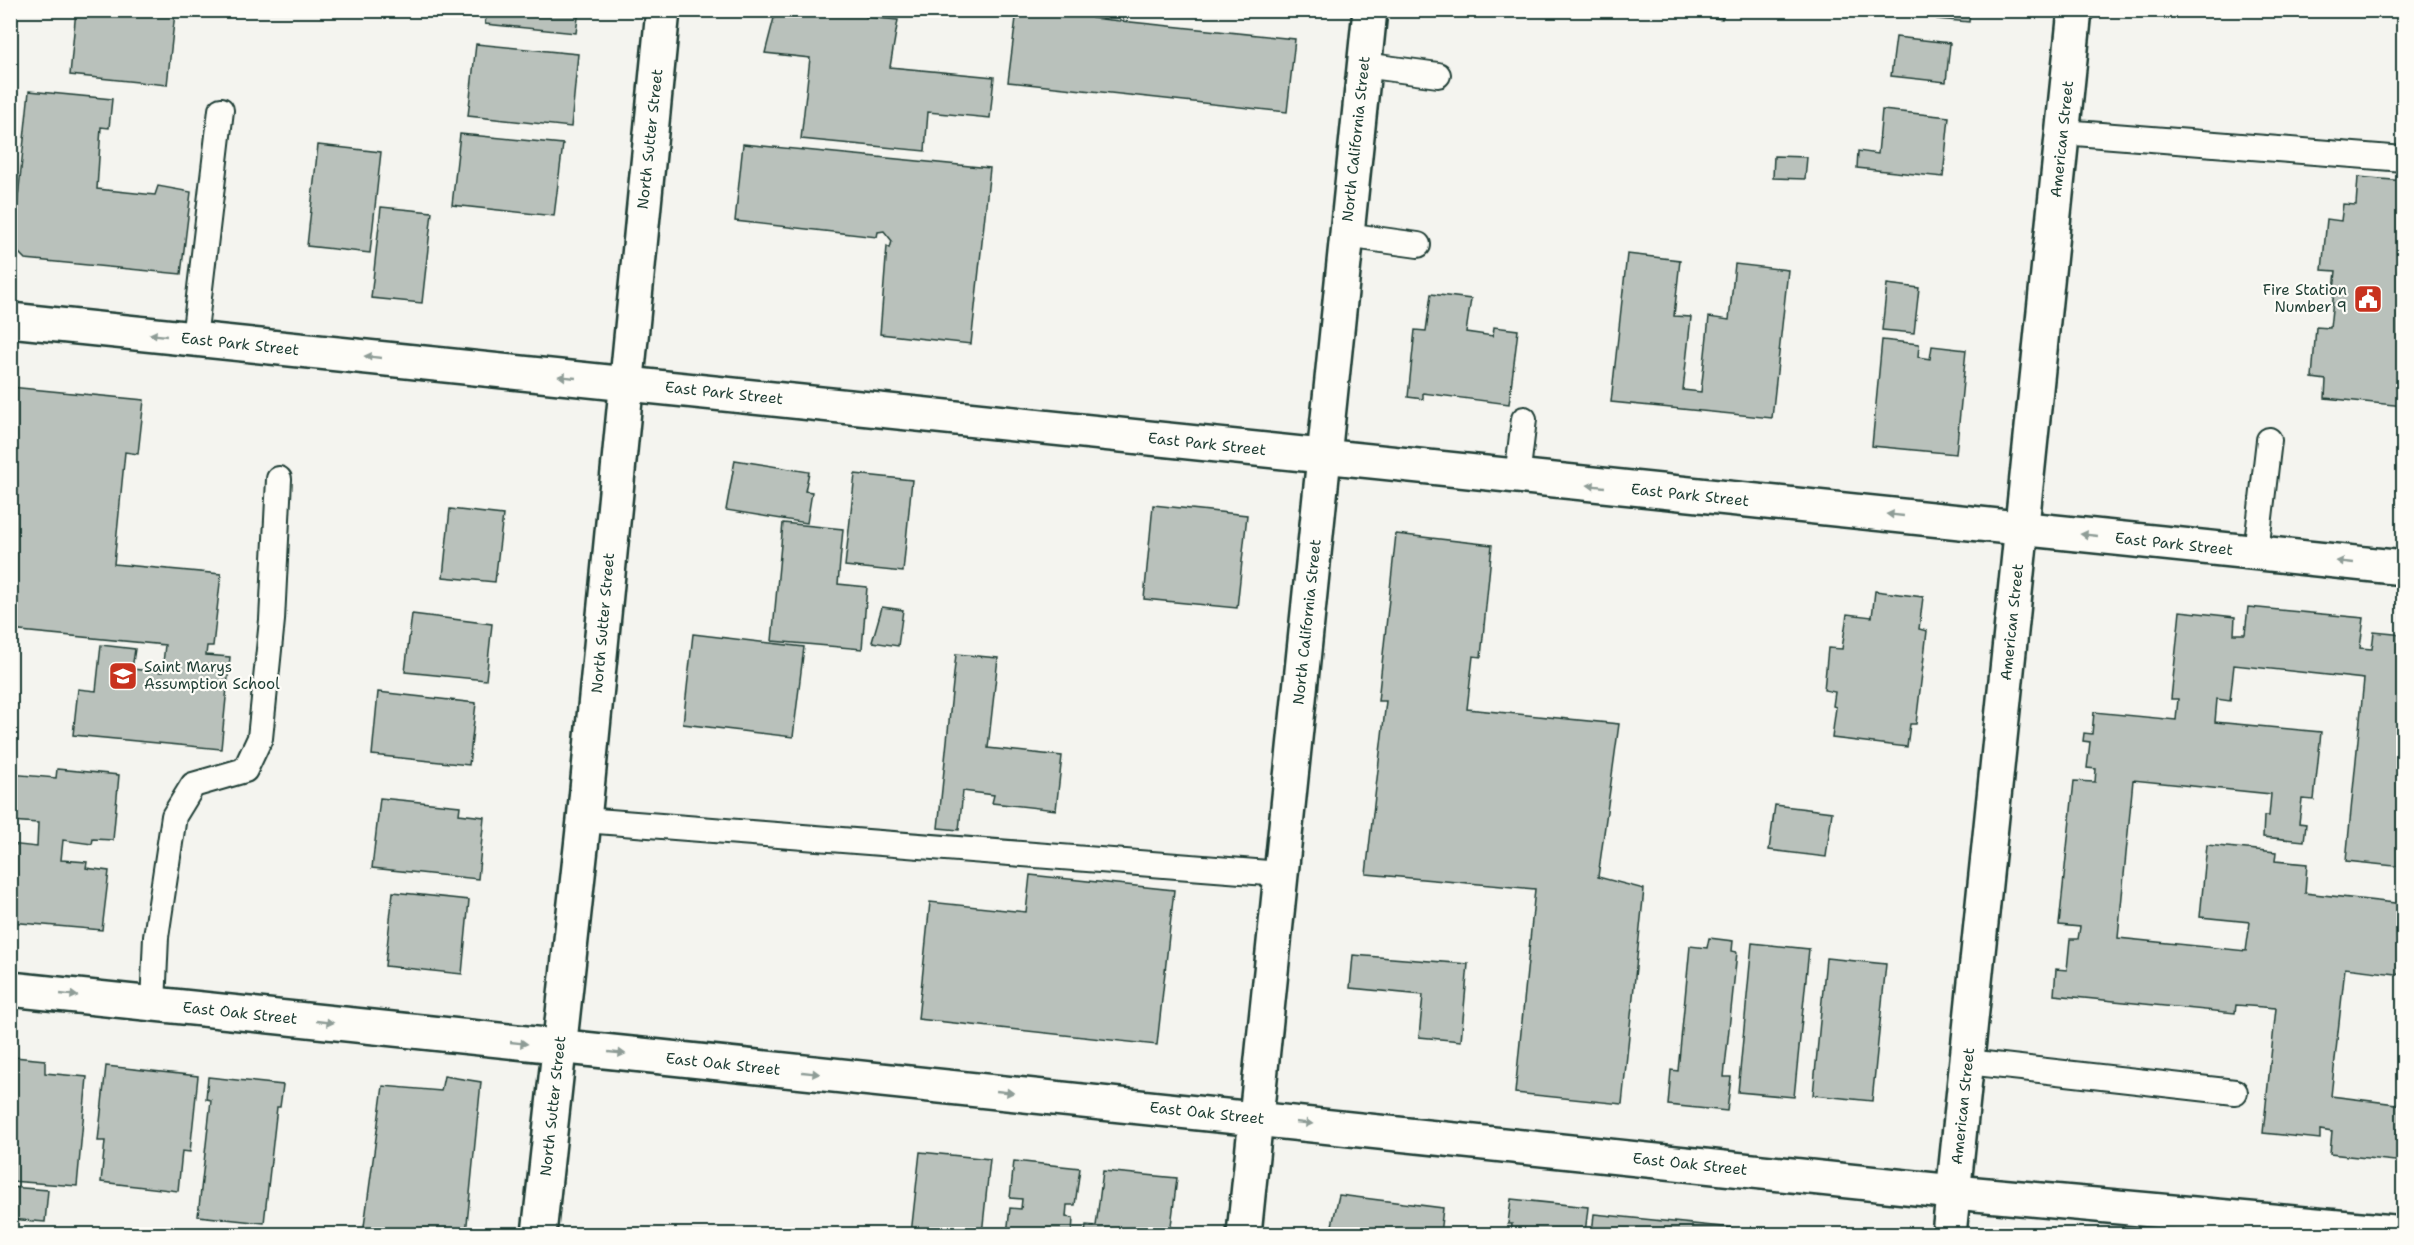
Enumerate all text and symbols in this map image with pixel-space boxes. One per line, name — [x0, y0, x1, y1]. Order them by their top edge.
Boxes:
street label: North California Street — [1337, 55, 1375, 223]
street label: North Sutter Street — [633, 68, 667, 210]
street label: American Street — [2046, 80, 2078, 198]
place label: Fire Station Number 9 — [2263, 280, 2347, 317]
public building icon: Fire Station Number 9 — [2352, 283, 2384, 315]
street label: East Park Street — [180, 328, 300, 360]
one-way arrow — [149, 331, 168, 340]
one-way arrow — [364, 352, 383, 362]
one-way arrow — [558, 372, 577, 382]
street label: East Park Street — [664, 377, 784, 409]
street label: East Park Street — [1147, 428, 1267, 460]
street label: East Park Street — [1630, 479, 1750, 511]
one-way arrow — [1587, 481, 1606, 491]
one-way arrow — [1885, 510, 1904, 520]
street label: East Park Street — [2114, 528, 2234, 560]
one-way arrow — [2079, 530, 2098, 540]
street label: North California Street — [1288, 538, 1326, 706]
street label: North Sutter Street — [587, 552, 619, 694]
one-way arrow — [2336, 557, 2355, 567]
street label: American Street — [1996, 563, 2028, 681]
place label: Saint Marys Assumption School — [144, 657, 280, 694]
school or university icon: Saint Marys Assumption School — [107, 660, 139, 692]
one-way arrow — [59, 990, 78, 1000]
street label: East Oak Street — [182, 997, 298, 1029]
one-way arrow — [316, 1017, 335, 1027]
street label: North Sutter Street — [536, 1035, 570, 1177]
one-way arrow — [510, 1038, 529, 1048]
street label: American Street — [1947, 1047, 1979, 1165]
one-way arrow — [608, 1048, 627, 1058]
street label: East Oak Street — [665, 1048, 781, 1080]
one-way arrow — [802, 1068, 821, 1078]
one-way arrow — [996, 1087, 1015, 1097]
street label: East Oak Street — [1149, 1097, 1265, 1129]
one-way arrow — [1294, 1118, 1313, 1127]
street label: East Oak Street — [1632, 1148, 1748, 1180]

